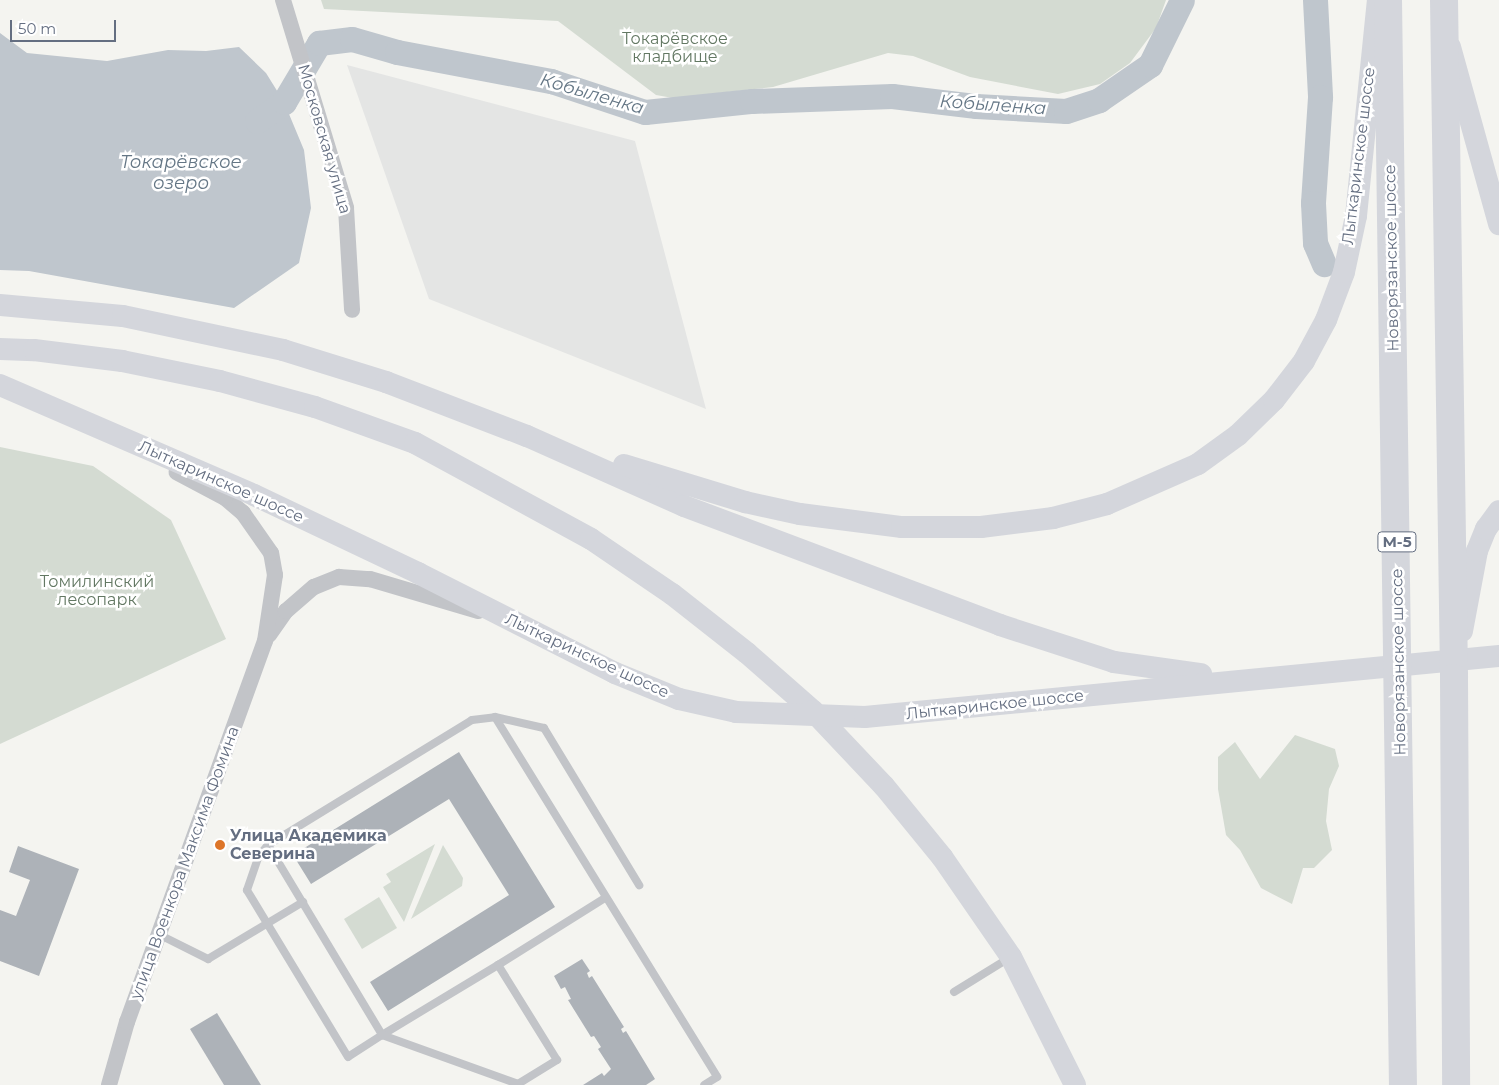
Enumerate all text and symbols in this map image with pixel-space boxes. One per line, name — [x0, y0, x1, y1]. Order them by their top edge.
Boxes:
scale bar — [12, 10, 119, 42]
text: 50 m — [18, 19, 56, 38]
park label: Токарёвское кладбище — [622, 29, 728, 67]
street label: Московская улица — [293, 62, 355, 216]
street label: Лыткаринское шоссе — [1339, 66, 1379, 246]
water label: Кобыленка — [538, 69, 646, 119]
water label: Кобыленка — [939, 90, 1047, 120]
water label: Токарёвское озеро — [120, 152, 242, 194]
street label: Новорязанское шоссе — [1381, 164, 1403, 352]
street label: Лыткаринское шоссе — [135, 437, 307, 527]
road number: М-5 — [1377, 530, 1417, 554]
street label: Новорязанское шоссе — [1388, 568, 1410, 756]
park label: Томилинский лесопарк — [40, 572, 154, 610]
street label: Лыткаринское шоссе — [502, 610, 672, 702]
street label: Лыткаринское шоссе — [905, 686, 1085, 724]
street label: улица Военкора Максима Фомина — [127, 724, 243, 1002]
place label: Улица Академика Северина — [230, 826, 387, 864]
marker: Улица Академика Северина — [214, 839, 226, 851]

